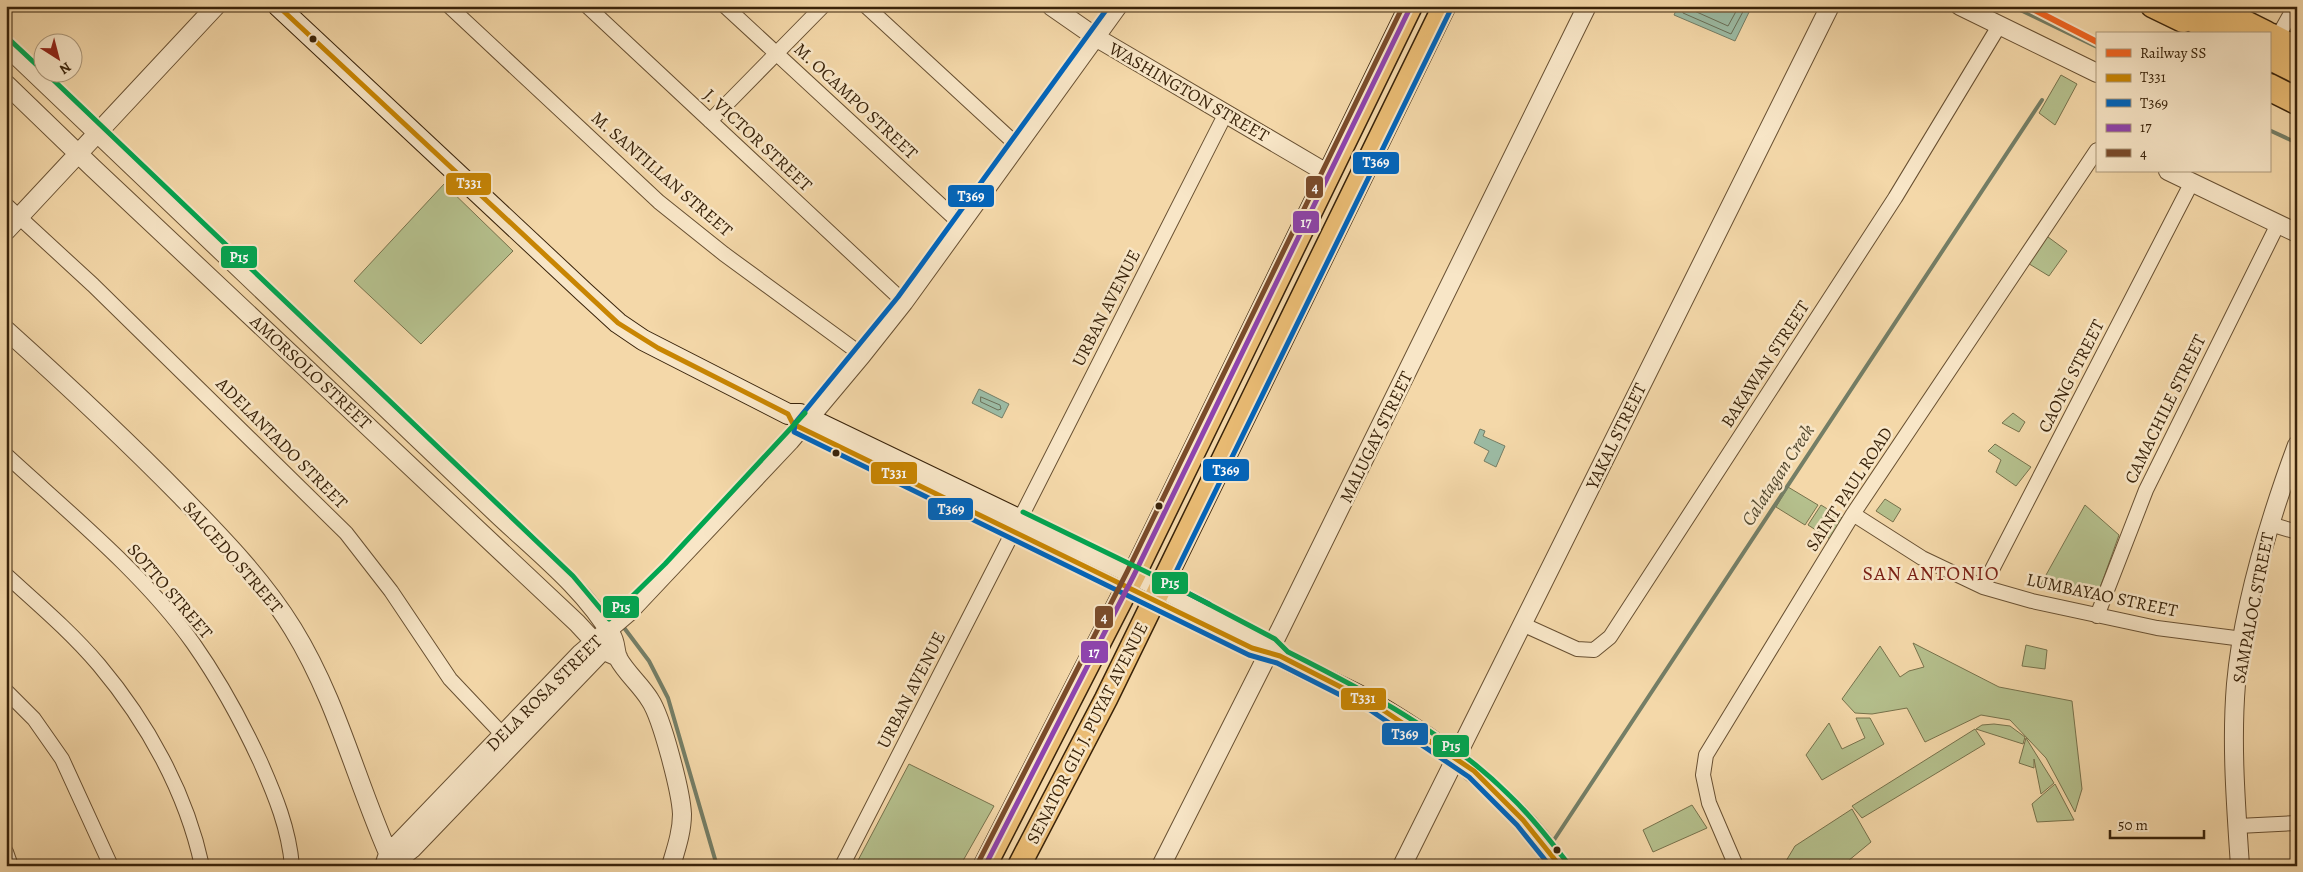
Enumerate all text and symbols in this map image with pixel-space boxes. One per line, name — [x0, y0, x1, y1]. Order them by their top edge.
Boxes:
north arrow — [32, 32, 82, 82]
legend — [2096, 32, 2270, 172]
unlabelled marker — [308, 34, 318, 44]
street label: WASHINGTON STREET — [1104, 36, 1274, 148]
street label: M. OCAMPO STREET — [789, 37, 923, 165]
text: Railway SS — [2140, 43, 2206, 63]
text: N — [56, 57, 75, 79]
text: T331 — [2140, 67, 2166, 87]
street label: J. VICTOR STREET — [698, 83, 818, 197]
text: T369 — [2140, 93, 2168, 113]
street label: M. SANTILLAN STREET — [586, 106, 738, 242]
text: 17 — [2140, 117, 2152, 137]
text: 4 — [2140, 143, 2147, 163]
line badge: T369 — [1352, 151, 1400, 175]
text: T369 — [1363, 153, 1390, 172]
line badge: T331 — [445, 172, 492, 196]
text: T331 — [457, 174, 482, 193]
line badge: 4 — [1305, 175, 1324, 199]
text: 4 — [1312, 178, 1319, 197]
line badge: T369 — [947, 184, 995, 208]
text: T369 — [958, 187, 985, 206]
line badge: 17 — [1292, 210, 1320, 234]
text: 17 — [1301, 213, 1312, 232]
line badge: P15 — [220, 245, 258, 269]
street label: URBAN AVENUE — [1066, 245, 1146, 371]
text: P15 — [229, 248, 249, 267]
street label: BAKAWAN STREET — [1715, 296, 1815, 432]
street label: AMORSOLO STREET — [244, 309, 377, 435]
street label: CAONG STREET — [2032, 315, 2110, 437]
street label: CAMACHILE STREET — [2118, 330, 2212, 488]
street label: MALUGAY STREET — [1334, 367, 1418, 507]
street label: ADELANTADO STREET — [210, 371, 353, 514]
street label: YAKAL STREET — [1580, 379, 1652, 494]
water label: Calatagan Creek — [1735, 419, 1821, 531]
street label: SAINT PAUL ROAD — [1800, 422, 1898, 556]
unlabelled marker — [831, 448, 841, 458]
line badge: T369 — [1202, 458, 1250, 482]
line badge: T331 — [870, 461, 918, 485]
text: T369 — [1213, 461, 1240, 480]
text: T331 — [882, 464, 907, 483]
street label: SALCEDO STREET — [178, 496, 288, 618]
line badge: T369 — [927, 497, 974, 521]
text: T369 — [938, 500, 965, 519]
unlabelled marker — [1154, 501, 1164, 511]
street label: SAMPALOC STREET — [2227, 530, 2279, 685]
street label: SOTTO STREET — [122, 538, 218, 644]
district label: SAN ANTONIO — [1862, 560, 2000, 587]
street label: LUMBAYAO STREET — [2024, 567, 2180, 623]
line badge: P15 — [1151, 571, 1189, 595]
text: P15 — [1160, 574, 1180, 593]
line badge: P15 — [602, 595, 640, 619]
text: P15 — [611, 598, 631, 617]
line badge: 4 — [1094, 605, 1114, 629]
text: 4 — [1101, 608, 1108, 627]
street label: SENATOR GIL J. PUYAT AVENUE — [1020, 618, 1154, 848]
street label: URBAN AVENUE — [871, 627, 951, 753]
street label: DELA ROSA STREET — [481, 629, 608, 756]
line badge: 17 — [1080, 640, 1109, 664]
text: 17 — [1089, 643, 1100, 662]
line badge: T331 — [1340, 687, 1387, 711]
text: T331 — [1351, 689, 1376, 708]
line badge: T369 — [1381, 722, 1429, 746]
text: T369 — [1392, 725, 1419, 744]
line badge: P15 — [1432, 734, 1470, 758]
text: P15 — [1441, 737, 1461, 756]
scale bar — [2110, 807, 2204, 839]
text: 50 m — [2118, 815, 2148, 835]
unlabelled marker — [1552, 845, 1562, 855]

